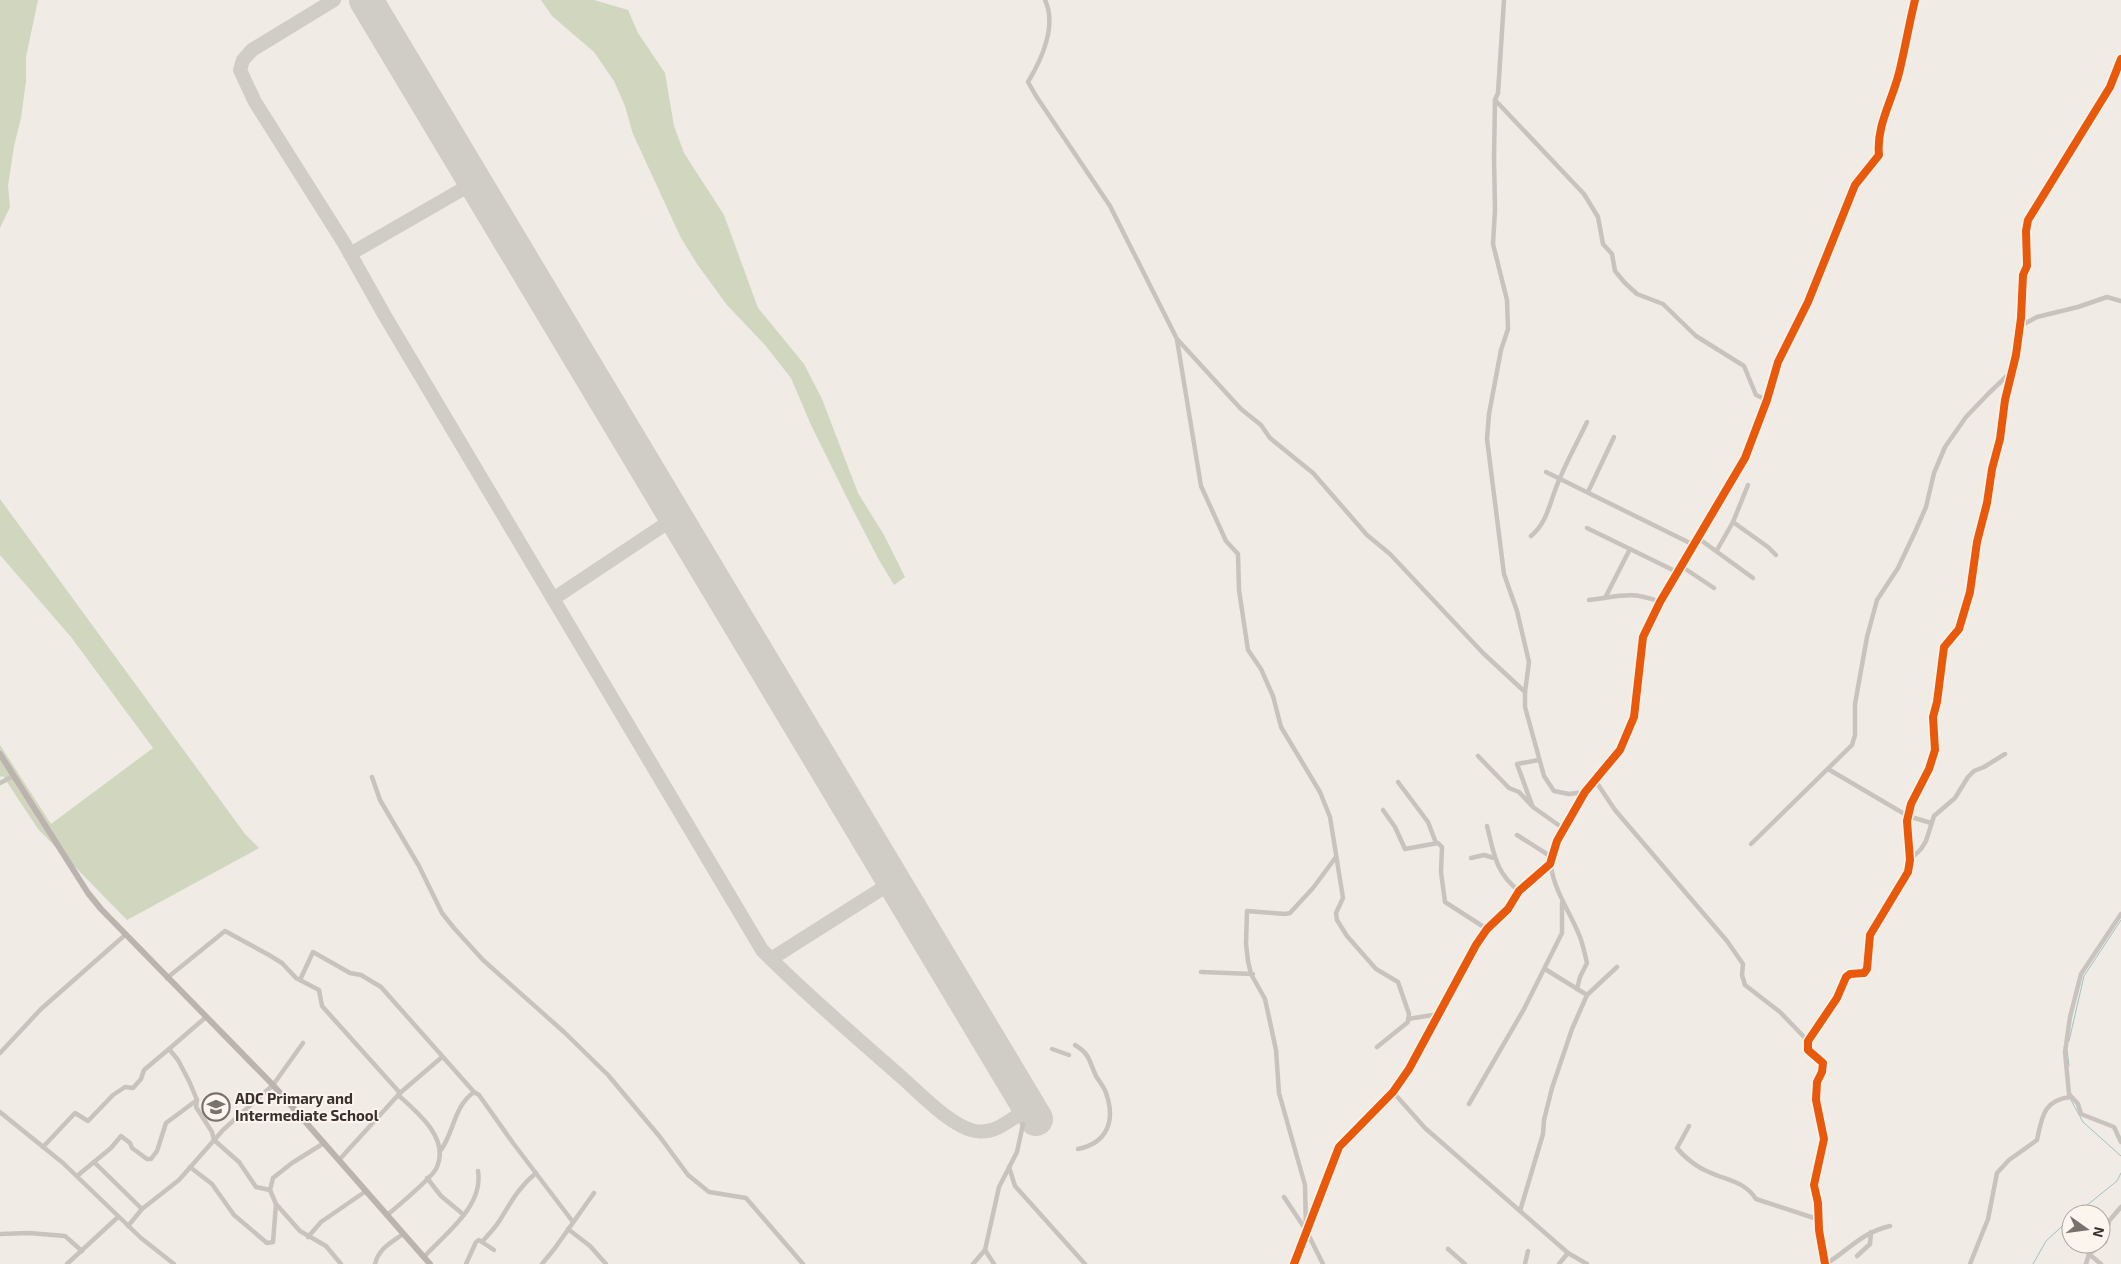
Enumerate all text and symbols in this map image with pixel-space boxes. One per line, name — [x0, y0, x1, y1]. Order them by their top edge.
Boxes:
place label: ADC Primary and Intermediate School — [235, 1089, 379, 1124]
school or university icon: ADC Primary and Intermediate School — [201, 1092, 231, 1122]
north arrow — [2061, 1204, 2111, 1254]
text: N — [2090, 1225, 2109, 1239]

